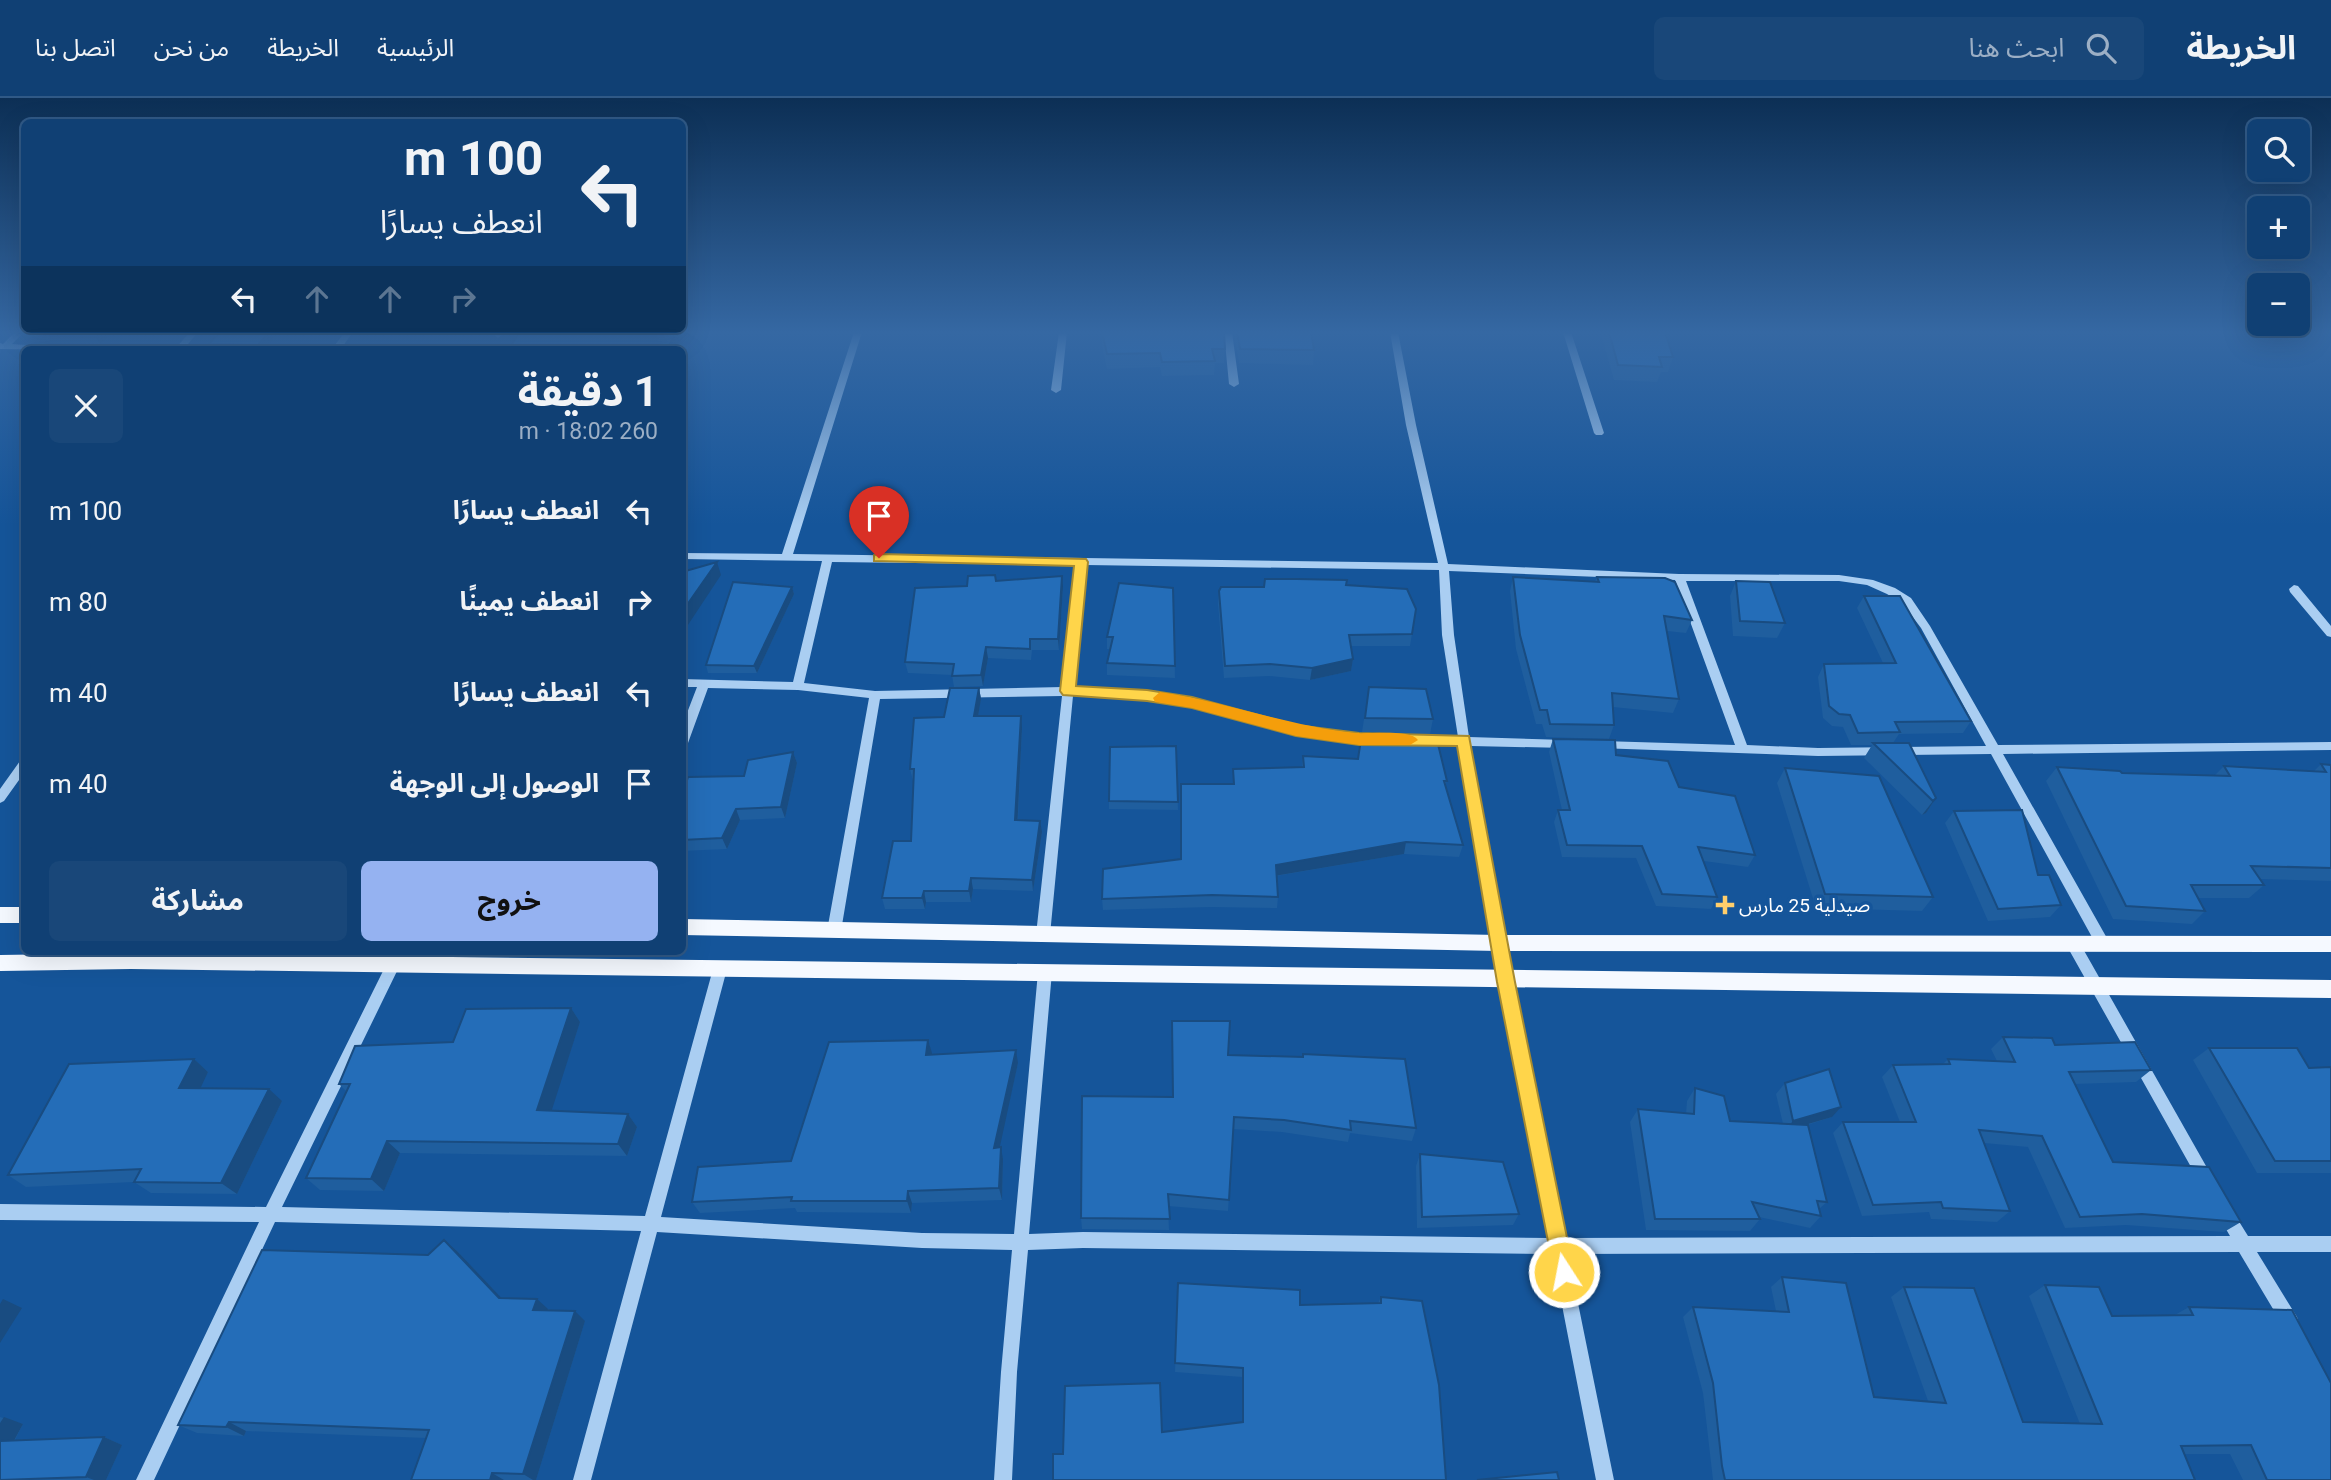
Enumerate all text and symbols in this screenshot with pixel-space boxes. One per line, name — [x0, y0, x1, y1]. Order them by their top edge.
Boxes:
search box — [1654, 17, 2144, 80]
text: الخريطة — [2186, 28, 2296, 67]
icon: search — [2082, 29, 2120, 67]
text: ابحث هنا — [1968, 33, 2064, 63]
text: اتصل بنا — [35, 34, 116, 62]
text: من نحن — [154, 34, 229, 62]
text: الخريطة — [267, 34, 339, 62]
text: الرئيسية — [377, 34, 454, 62]
map controls — [2247, 119, 2310, 336]
button: search — [2247, 119, 2310, 182]
text: 100 m — [404, 130, 543, 187]
icon: left — [567, 147, 658, 238]
button: + — [2247, 196, 2310, 259]
text: انعطف يسارًا — [380, 203, 543, 241]
button: − — [2247, 273, 2310, 336]
icon: left — [225, 280, 263, 318]
icon: ahead — [298, 280, 336, 318]
icon: ahead — [371, 280, 409, 318]
icon: right — [444, 280, 482, 318]
text: 1 دقيقة — [518, 367, 658, 416]
button: close — [49, 369, 123, 443]
text: 260 m · 18:02 — [519, 418, 658, 445]
pin — [849, 486, 909, 558]
icon: left — [620, 492, 658, 530]
text: انعطف يسارًا — [453, 495, 599, 525]
text: 100 m — [49, 496, 122, 526]
icon: arrive — [860, 497, 898, 535]
icon: right — [620, 583, 658, 621]
text: انعطف يمينًا — [460, 586, 599, 616]
text: 80 m — [49, 587, 108, 617]
icon: left — [620, 674, 658, 712]
text: انعطف يسارًا — [453, 677, 599, 707]
text: 40 m — [49, 678, 108, 708]
icon: arrive — [620, 765, 658, 803]
text: الوصول إلى الوجهة — [390, 768, 599, 798]
text: 40 m — [49, 769, 108, 799]
button: مشاركة — [49, 861, 347, 941]
button: خروج — [361, 861, 658, 941]
place label: صيدلية 25 مارس — [1739, 894, 1870, 917]
marker: صيدلية 25 مارس — [1717, 897, 1733, 913]
position arrow — [1527, 1235, 1601, 1309]

